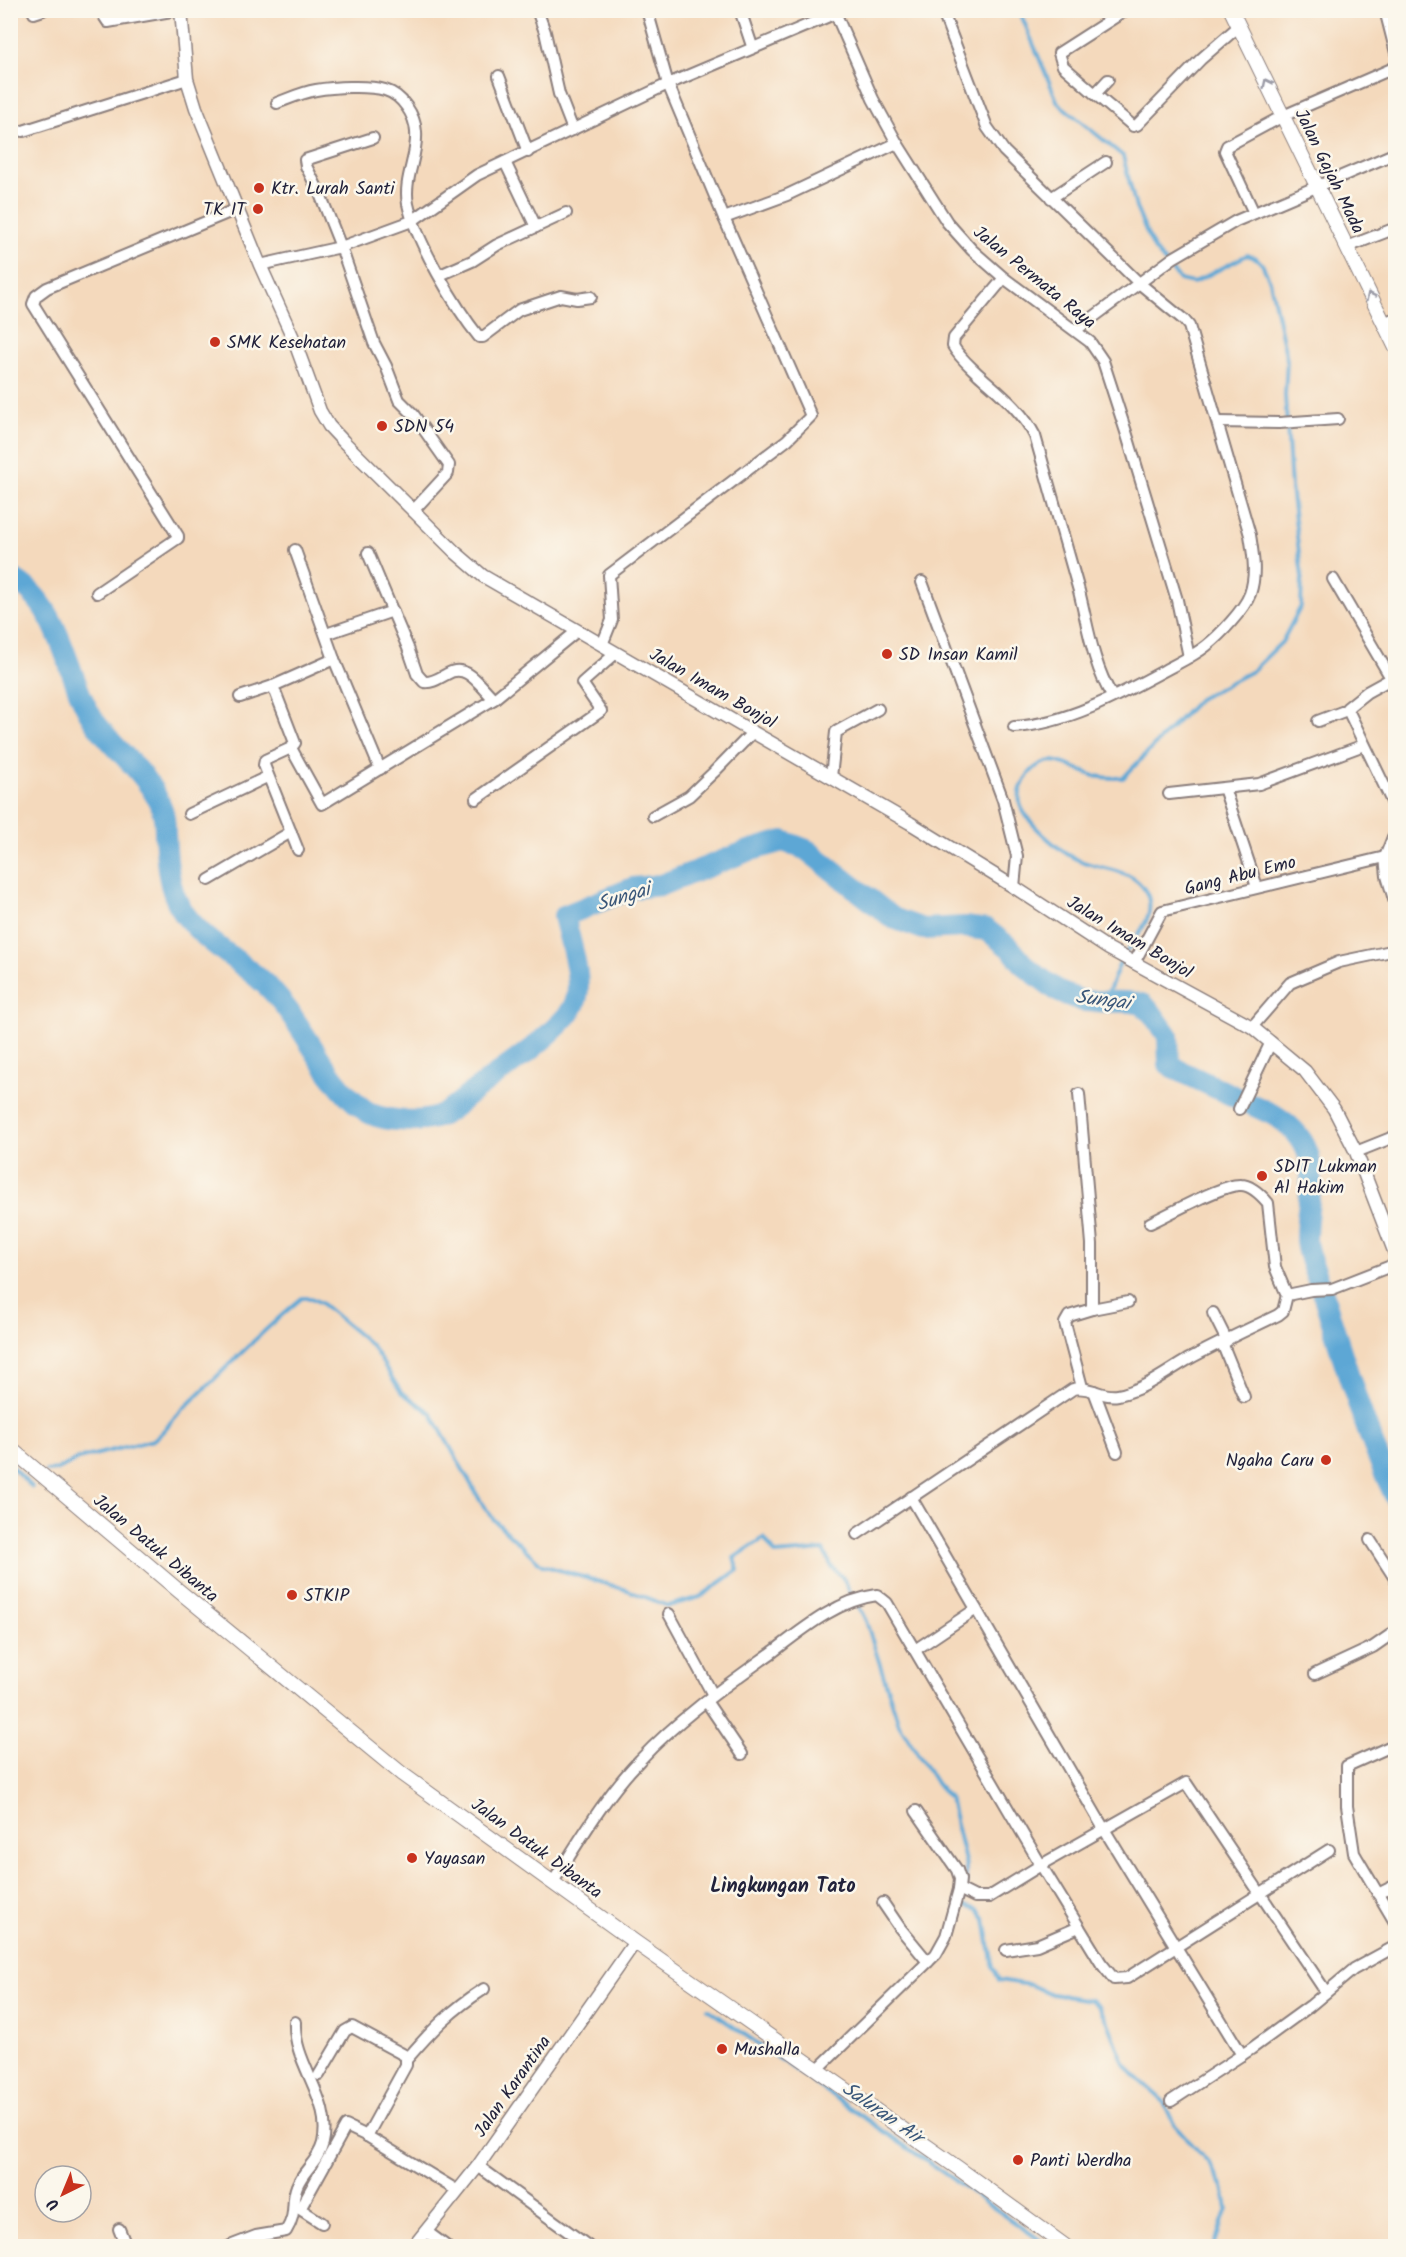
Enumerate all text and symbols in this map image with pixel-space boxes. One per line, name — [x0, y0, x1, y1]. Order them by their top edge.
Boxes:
one-way arrow — [1262, 78, 1274, 89]
street label: Jalan Gajah Mada — [1286, 104, 1371, 239]
place label: Ktr. Lurah Santi — [271, 175, 395, 204]
marker: Ktr. Lurah Santi — [252, 181, 266, 195]
place label: TK IT — [203, 196, 247, 225]
marker: TK IT — [251, 202, 265, 216]
street label: Jalan Permata Raya — [966, 219, 1102, 337]
one-way arrow — [1366, 291, 1378, 302]
place label: SMK Kesehatan — [227, 329, 346, 358]
marker: SMK Kesehatan — [208, 335, 222, 349]
place label: SDN 54 — [394, 413, 454, 442]
marker: SDN 54 — [375, 419, 389, 433]
street label: Jalan Imam Bonjol — [643, 641, 782, 738]
place label: SD Insan Kamil — [899, 641, 1018, 670]
marker: SD Insan Kamil — [880, 647, 894, 661]
street label: Gang Abu Emo — [1182, 849, 1299, 904]
water label: Sungai — [593, 873, 658, 921]
street label: Jalan Imam Bonjol — [1061, 889, 1198, 988]
water label: Sungai — [1074, 982, 1136, 1021]
place label: SDIT Lukman Al Hakim — [1274, 1153, 1377, 1203]
marker: SDIT Lukman Al Hakim — [1255, 1169, 1269, 1183]
place label: Ngaha Caru — [1226, 1447, 1314, 1476]
marker: Ngaha Caru — [1319, 1453, 1333, 1467]
street label: Jalan Datuk Dibanta — [86, 1488, 224, 1611]
place label: STKIP — [304, 1582, 350, 1611]
marker: STKIP — [285, 1588, 299, 1602]
street label: Jalan Datuk Dibanta — [464, 1791, 608, 1907]
place label: Yayasan — [424, 1845, 485, 1874]
marker: Yayasan — [405, 1851, 419, 1865]
district label: Lingkungan Tato — [710, 1871, 856, 1903]
street label: Jalan Karantina — [467, 2030, 559, 2144]
place label: Mushalla — [734, 2036, 800, 2065]
marker: Mushalla — [715, 2042, 729, 2056]
water label: Saluran Air — [835, 2074, 933, 2156]
place label: Panti Werdha — [1030, 2147, 1131, 2176]
marker: Panti Werdha — [1011, 2153, 1025, 2167]
north arrow — [33, 2164, 93, 2224]
text: U — [41, 2191, 66, 2216]

